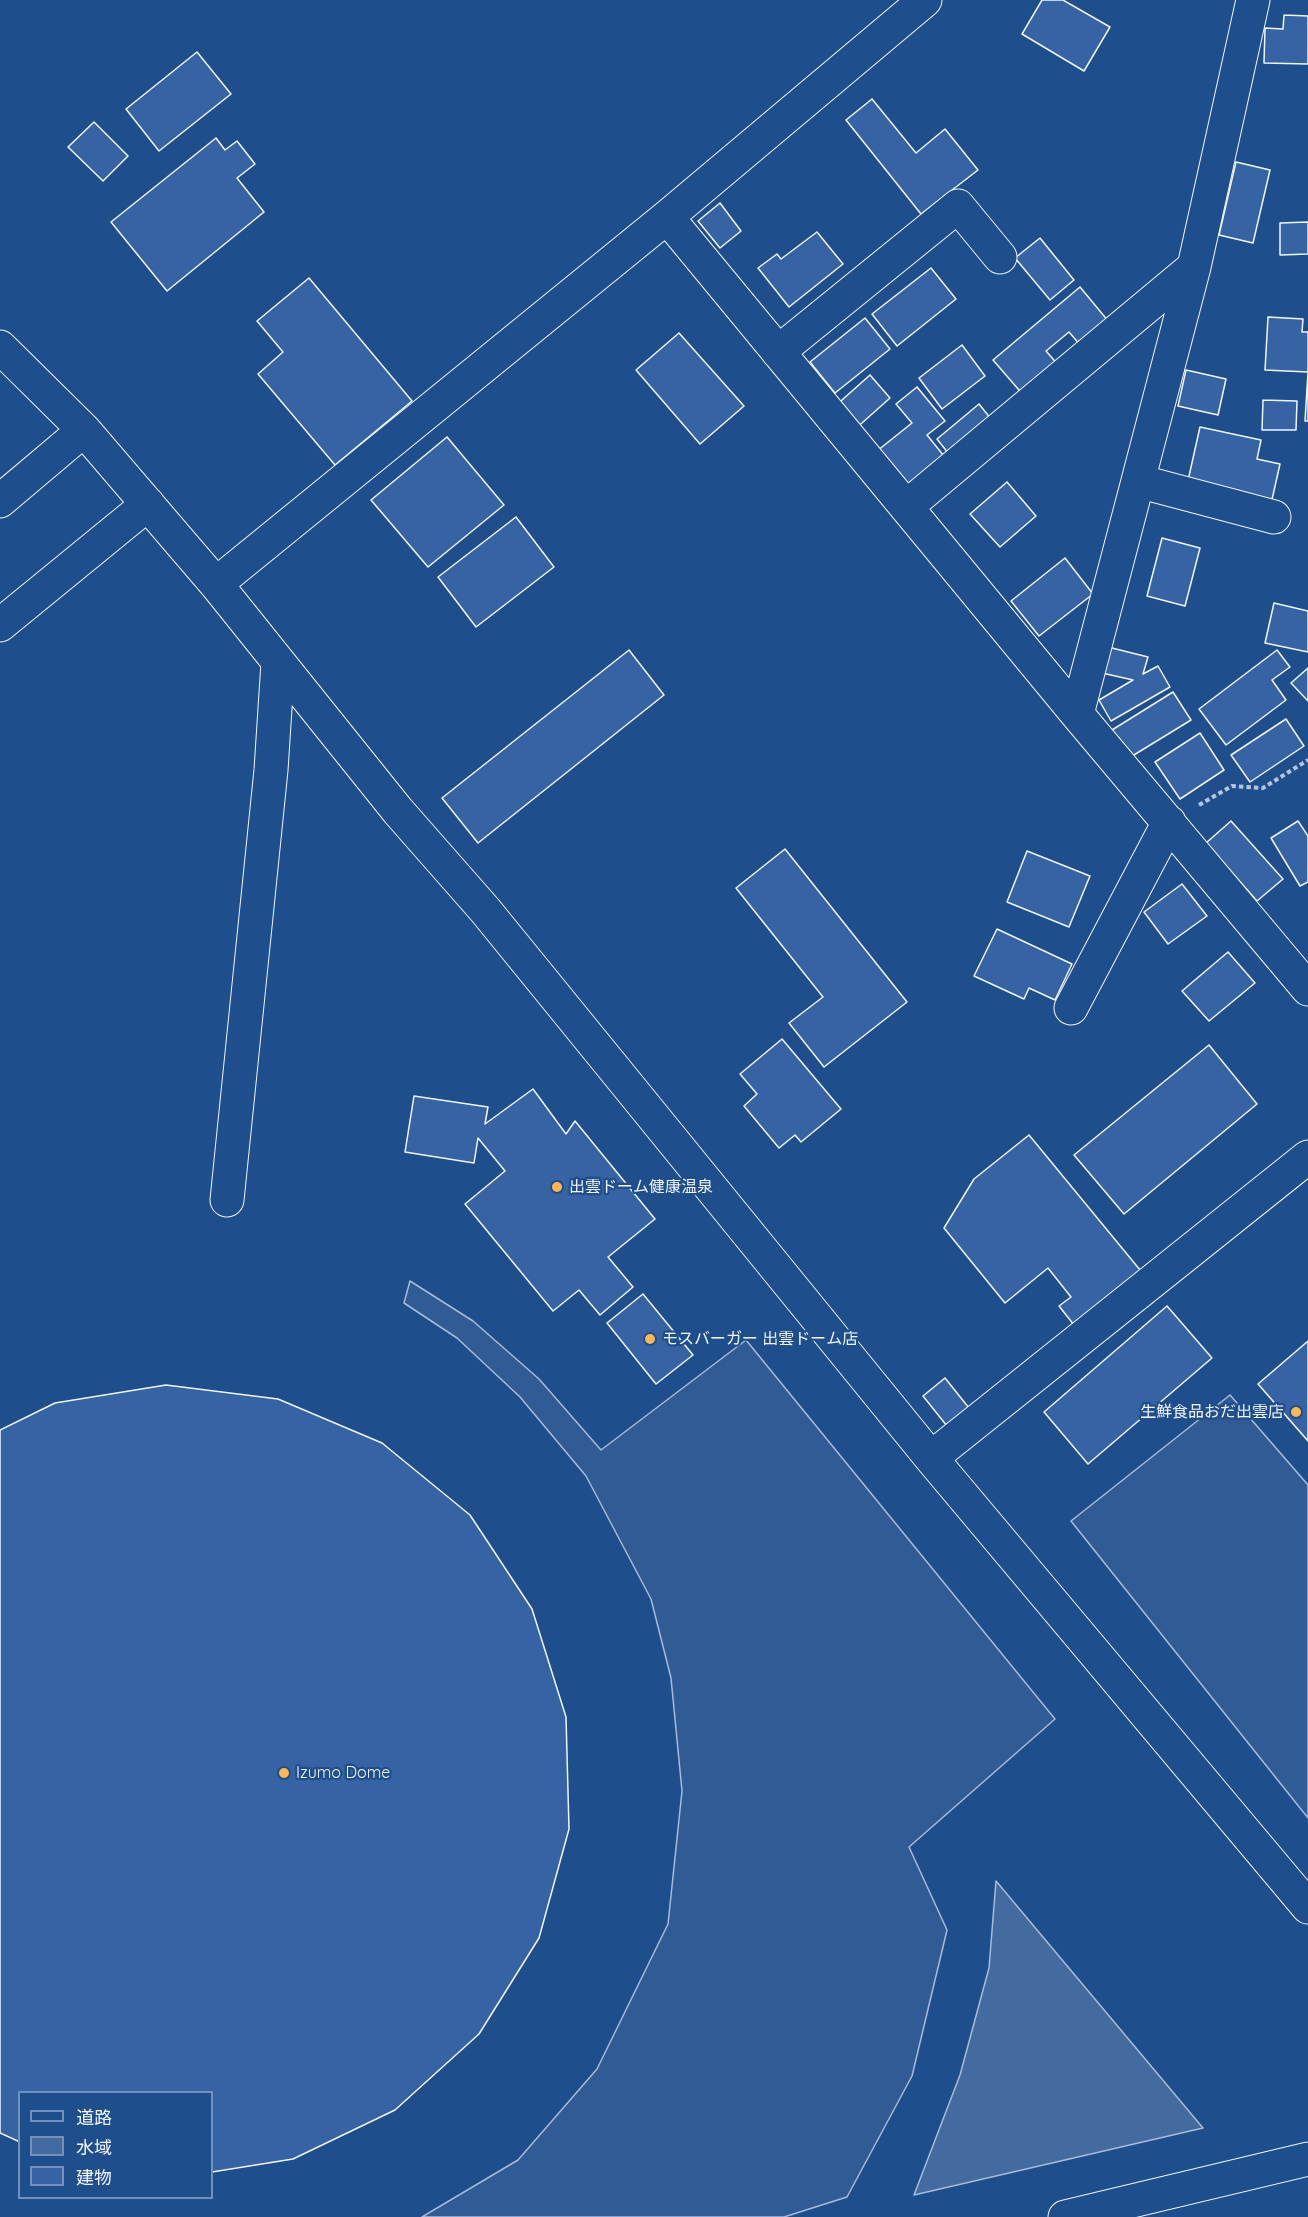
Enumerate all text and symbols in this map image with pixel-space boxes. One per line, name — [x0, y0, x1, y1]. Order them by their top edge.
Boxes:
place label: 出雲ドーム健康温泉 — [569, 1177, 713, 1197]
marker: 出雲ドーム健康温泉 — [550, 1180, 564, 1194]
place label: モスバーガー 出雲ドーム店 — [662, 1329, 858, 1349]
marker: モスバーガー 出雲ドーム店 — [643, 1332, 657, 1346]
place label: 生鮮食品おだ出雲店 — [1140, 1402, 1284, 1422]
marker: 生鮮食品おだ出雲店 — [1289, 1405, 1303, 1419]
place label: Izumo Dome — [296, 1763, 390, 1783]
marker: Izumo Dome — [277, 1766, 291, 1780]
legend — [18, 2091, 213, 2199]
text: 道路 — [76, 2106, 112, 2129]
text: 水域 — [76, 2136, 112, 2159]
text: 建物 — [76, 2166, 112, 2189]

